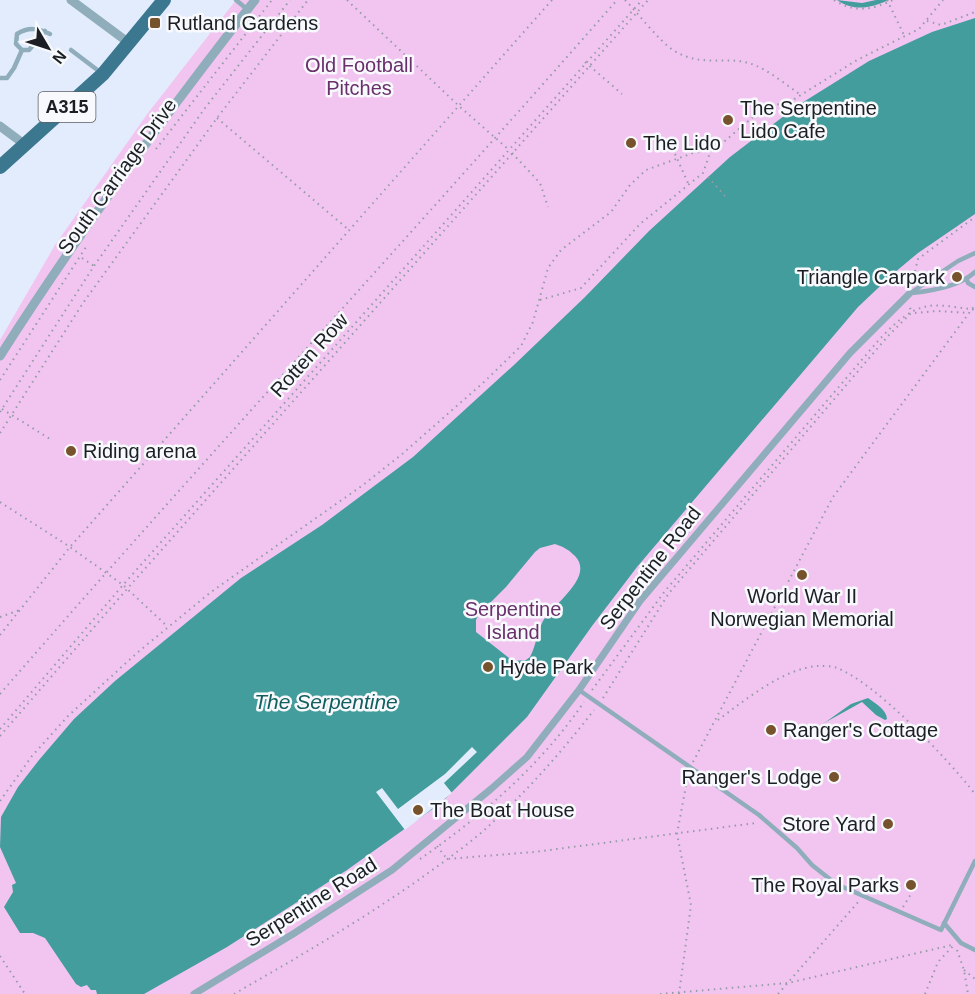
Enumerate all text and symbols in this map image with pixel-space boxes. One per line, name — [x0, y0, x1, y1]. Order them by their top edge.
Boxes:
place label: Rutland Gardens — [167, 12, 318, 34]
marker: Rutland Gardens — [148, 16, 162, 30]
north arrow — [18, 18, 78, 78]
text: N — [49, 47, 70, 67]
park label: Old Football Pitches — [305, 54, 413, 99]
road number: A315 — [38, 92, 96, 122]
street label: South Carriage Drive — [53, 94, 181, 258]
place label: The Serpentine Lido Cafe — [740, 97, 877, 142]
marker: The Serpentine Lido Cafe — [721, 113, 735, 127]
place label: The Lido — [643, 132, 721, 154]
marker: The Lido — [624, 136, 638, 150]
place label: Triangle Carpark — [797, 266, 946, 288]
marker: Triangle Carpark — [950, 270, 964, 284]
street label: Rotten Row — [266, 308, 353, 401]
place label: Riding arena — [83, 440, 197, 462]
marker: Riding arena — [64, 444, 78, 458]
street label: Serpentine Road — [595, 502, 705, 634]
marker: World War II Norwegian Memorial — [795, 568, 809, 582]
place label: World War II Norwegian Memorial — [710, 585, 894, 630]
park label: Serpentine Island — [465, 598, 561, 643]
place label: Hyde Park — [500, 656, 594, 678]
marker: Hyde Park — [481, 660, 495, 674]
water label: The Serpentine — [254, 690, 398, 713]
place label: Ranger's Cottage — [783, 719, 938, 741]
marker: Ranger's Cottage — [764, 723, 778, 737]
place label: Ranger's Lodge — [681, 766, 822, 788]
marker: Ranger's Lodge — [827, 770, 841, 784]
place label: The Boat House — [430, 799, 575, 821]
marker: The Boat House — [411, 803, 425, 817]
place label: Store Yard — [782, 813, 876, 835]
marker: Store Yard — [881, 817, 895, 831]
street label: Serpentine Road — [242, 853, 380, 951]
place label: The Royal Parks — [751, 874, 899, 896]
marker: The Royal Parks — [904, 878, 918, 892]

